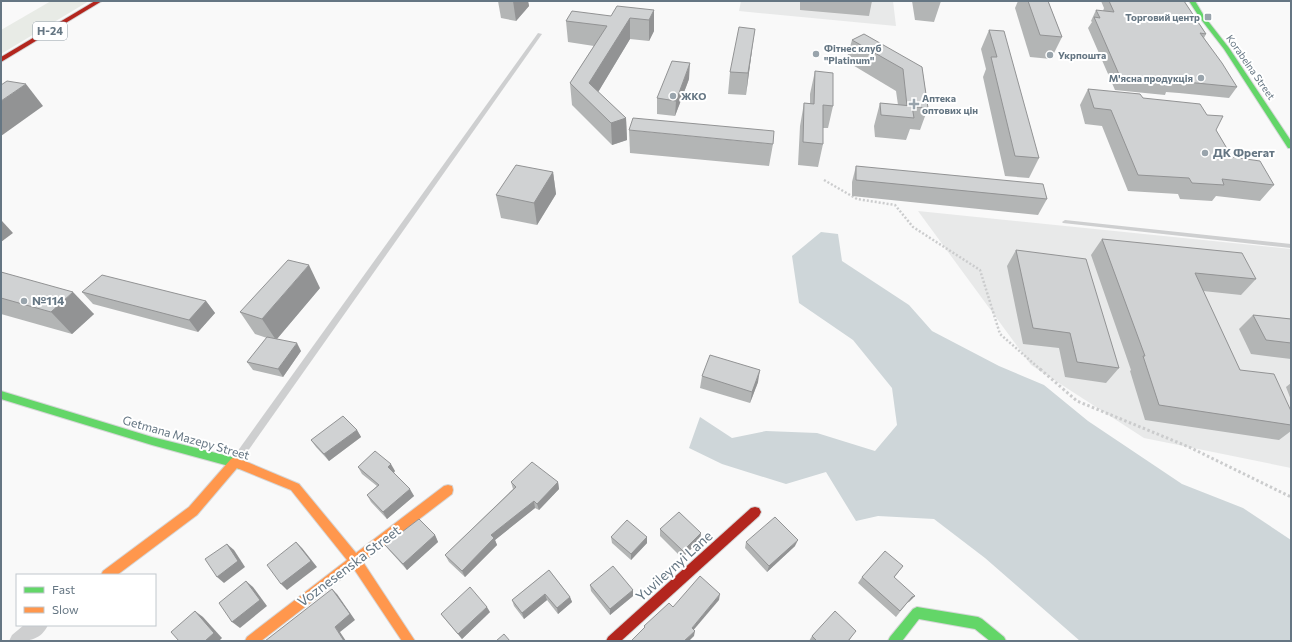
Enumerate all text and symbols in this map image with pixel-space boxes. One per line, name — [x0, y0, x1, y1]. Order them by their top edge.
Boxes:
place label: Торговий центр — [1125, 11, 1200, 23]
marker: Торговий центр — [1203, 12, 1213, 22]
road number: Н-24 — [33, 22, 67, 40]
street label: Korabelna Street — [1224, 32, 1278, 102]
place label: Фітнес клуб "Platinum" — [824, 42, 882, 66]
marker: Фітнес клуб "Platinum" — [811, 49, 821, 59]
place label: Укрпошта — [1058, 49, 1106, 61]
marker: Укрпошта — [1045, 50, 1055, 60]
place label: М'ясна продукція — [1109, 72, 1193, 84]
marker: М'ясна продукція — [1196, 73, 1206, 83]
place label: ЖКО — [681, 90, 706, 102]
marker: ЖКО — [668, 91, 678, 101]
place label: Аптека оптових цін — [922, 92, 978, 116]
marker: Аптека оптових цін — [909, 99, 919, 109]
place label: ДК Фрегат — [1213, 145, 1275, 159]
marker: ДК Фрегат — [1200, 148, 1210, 158]
place label: №114 — [32, 293, 65, 307]
marker: №114 — [19, 296, 29, 306]
street label: Getmana Mazepy Street — [121, 412, 251, 462]
street label: Voznesenska Street — [294, 521, 404, 610]
street label: Yuvileynyi Lane — [632, 527, 715, 604]
legend — [16, 574, 156, 626]
text: Fast — [52, 582, 75, 596]
text: Slow — [52, 602, 79, 616]

